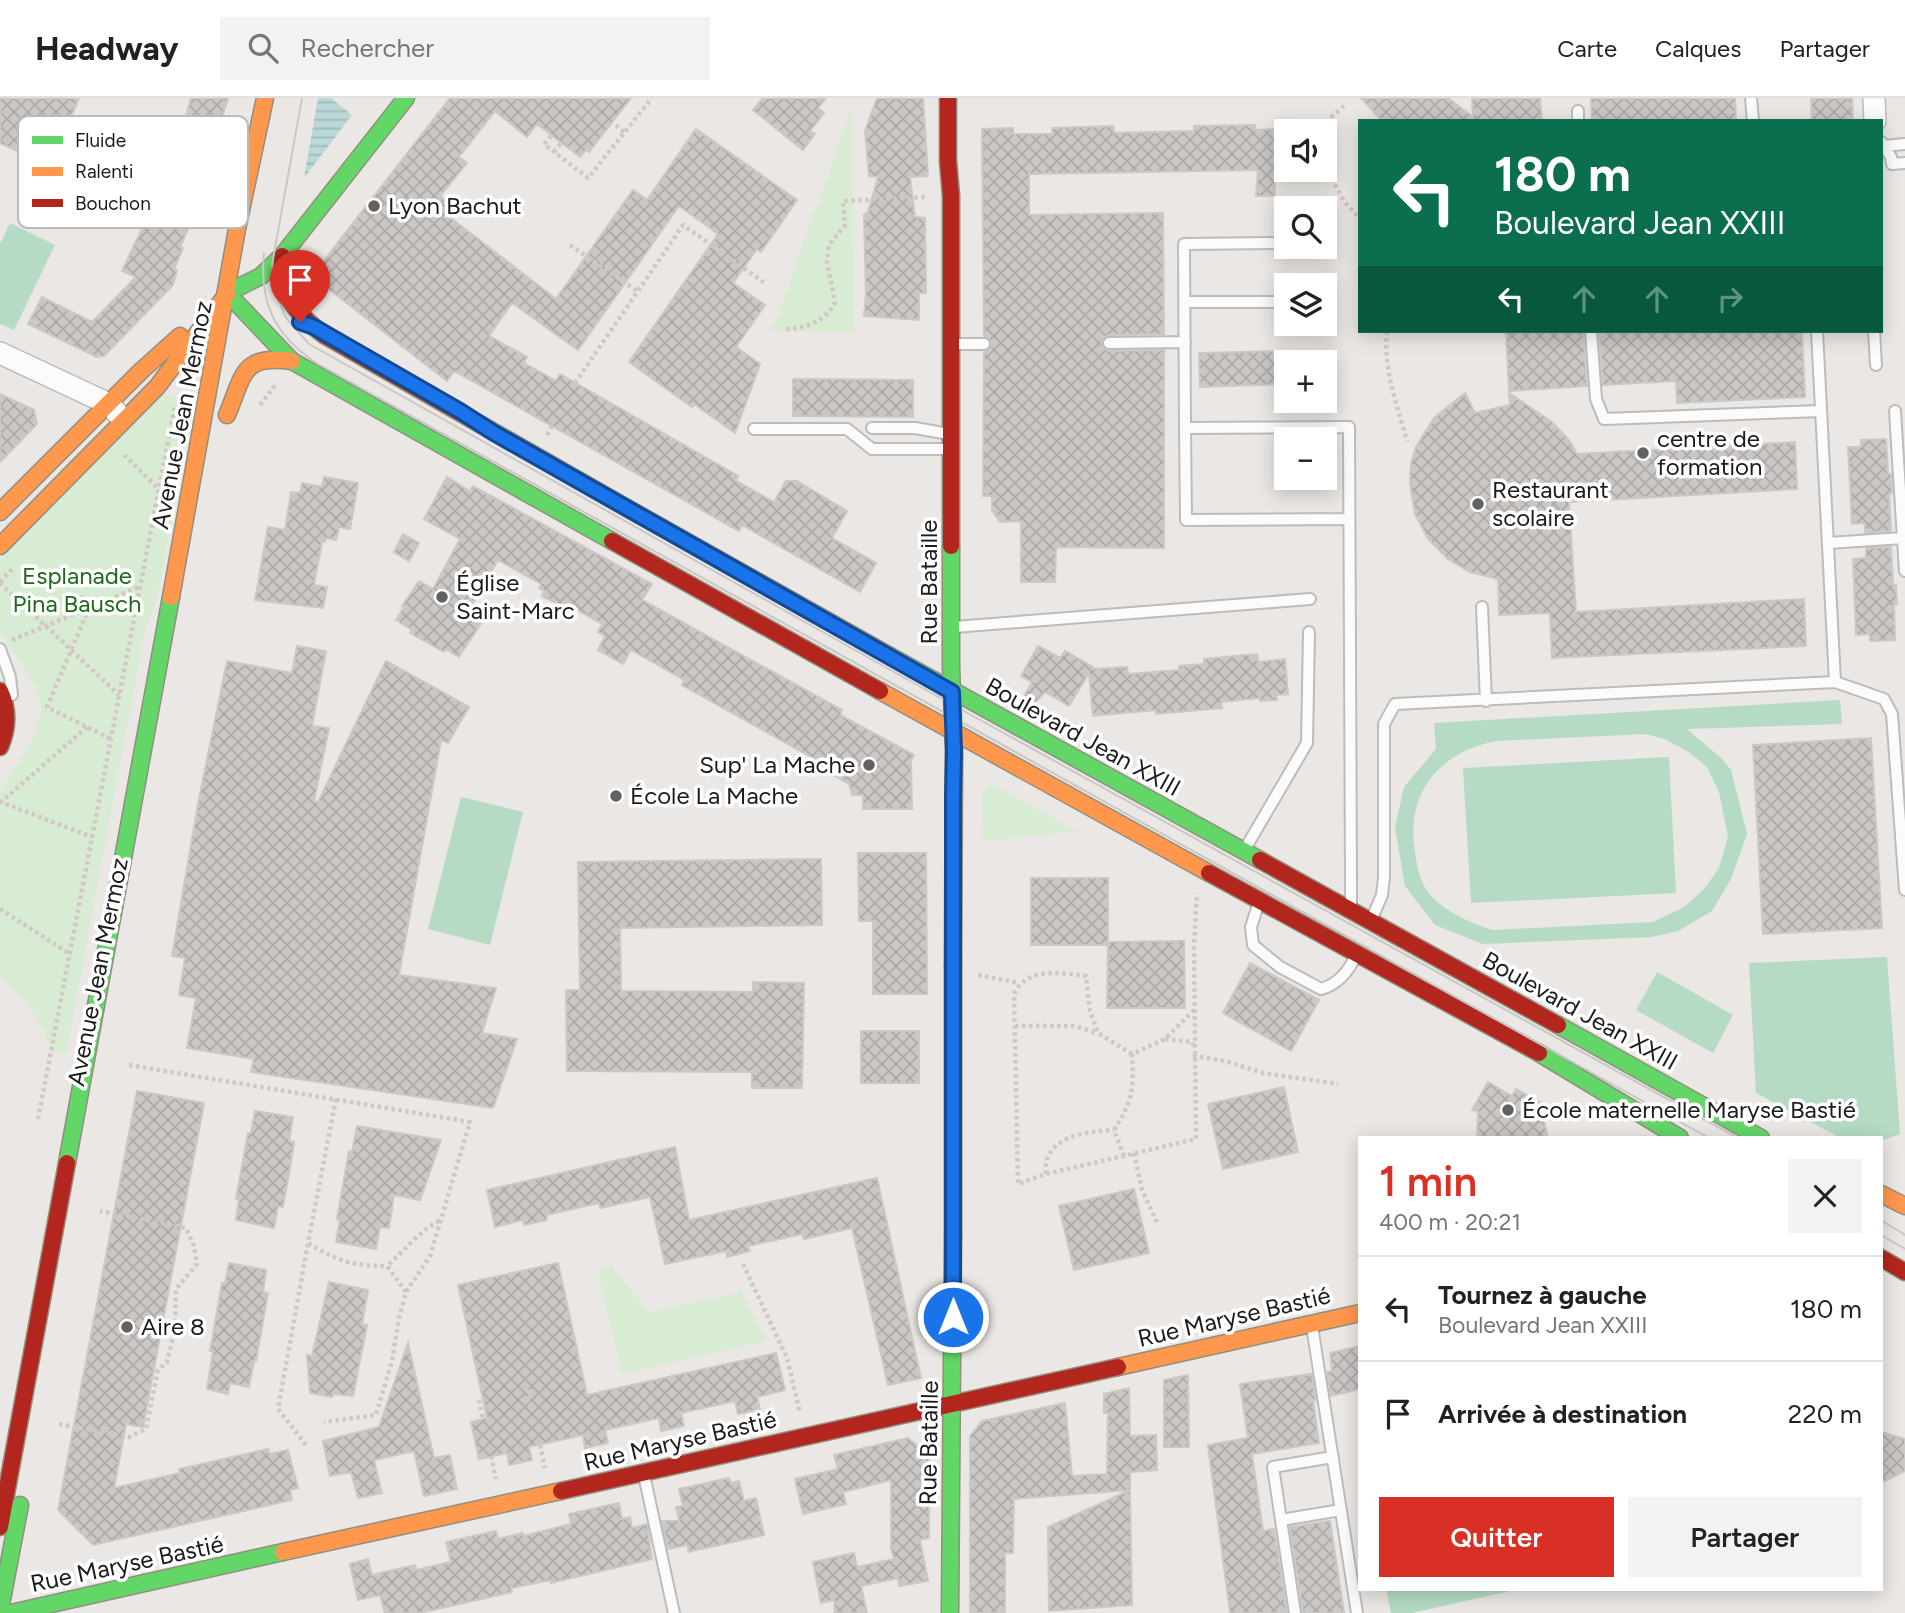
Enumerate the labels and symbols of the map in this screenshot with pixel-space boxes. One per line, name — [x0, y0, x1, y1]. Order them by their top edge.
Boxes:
legend — [18, 116, 248, 228]
text: Fluide — [75, 129, 126, 152]
text: Ralenti — [75, 160, 133, 183]
place label: Lyon Bachut — [388, 191, 522, 220]
text: Bouchon — [75, 192, 151, 215]
marker: Lyon Bachut — [366, 198, 382, 214]
pin — [270, 250, 330, 322]
street label: Avenue Jean Mermoz — [145, 298, 218, 531]
place label: centre de formation — [1657, 424, 1762, 481]
marker: centre de formation — [1635, 445, 1651, 461]
place label: Restaurant scolaire — [1492, 475, 1609, 532]
marker: Restaurant scolaire — [1470, 496, 1486, 512]
street label: Rue Bataille — [914, 520, 943, 644]
park label: Esplanade Pina Bausch — [13, 561, 141, 618]
place label: Église Saint-Marc — [456, 568, 575, 625]
marker: Église Saint-Marc — [434, 589, 450, 605]
street label: Boulevard Jean XXIII — [981, 671, 1186, 802]
place label: Sup' La Mache — [699, 750, 855, 779]
marker: Sup' La Mache — [861, 757, 877, 773]
place label: École La Mache — [630, 781, 798, 810]
marker: École La Mache — [608, 788, 624, 804]
street label: Avenue Jean Mermoz — [61, 855, 134, 1088]
street label: Boulevard Jean XXIII — [1478, 945, 1683, 1076]
place label: École maternelle Maryse Bastié — [1522, 1095, 1856, 1124]
marker: École maternelle Maryse Bastié — [1500, 1102, 1516, 1118]
position arrow — [916, 1280, 990, 1354]
street label: Rue Maryse Bastié — [1135, 1280, 1333, 1353]
place label: Aire 8 — [141, 1312, 205, 1341]
marker: Aire 8 — [119, 1319, 135, 1335]
street label: Rue Bataille — [913, 1380, 944, 1506]
street label: Rue Maryse Bastié — [581, 1404, 779, 1477]
street label: Rue Maryse Bastié — [28, 1529, 226, 1598]

